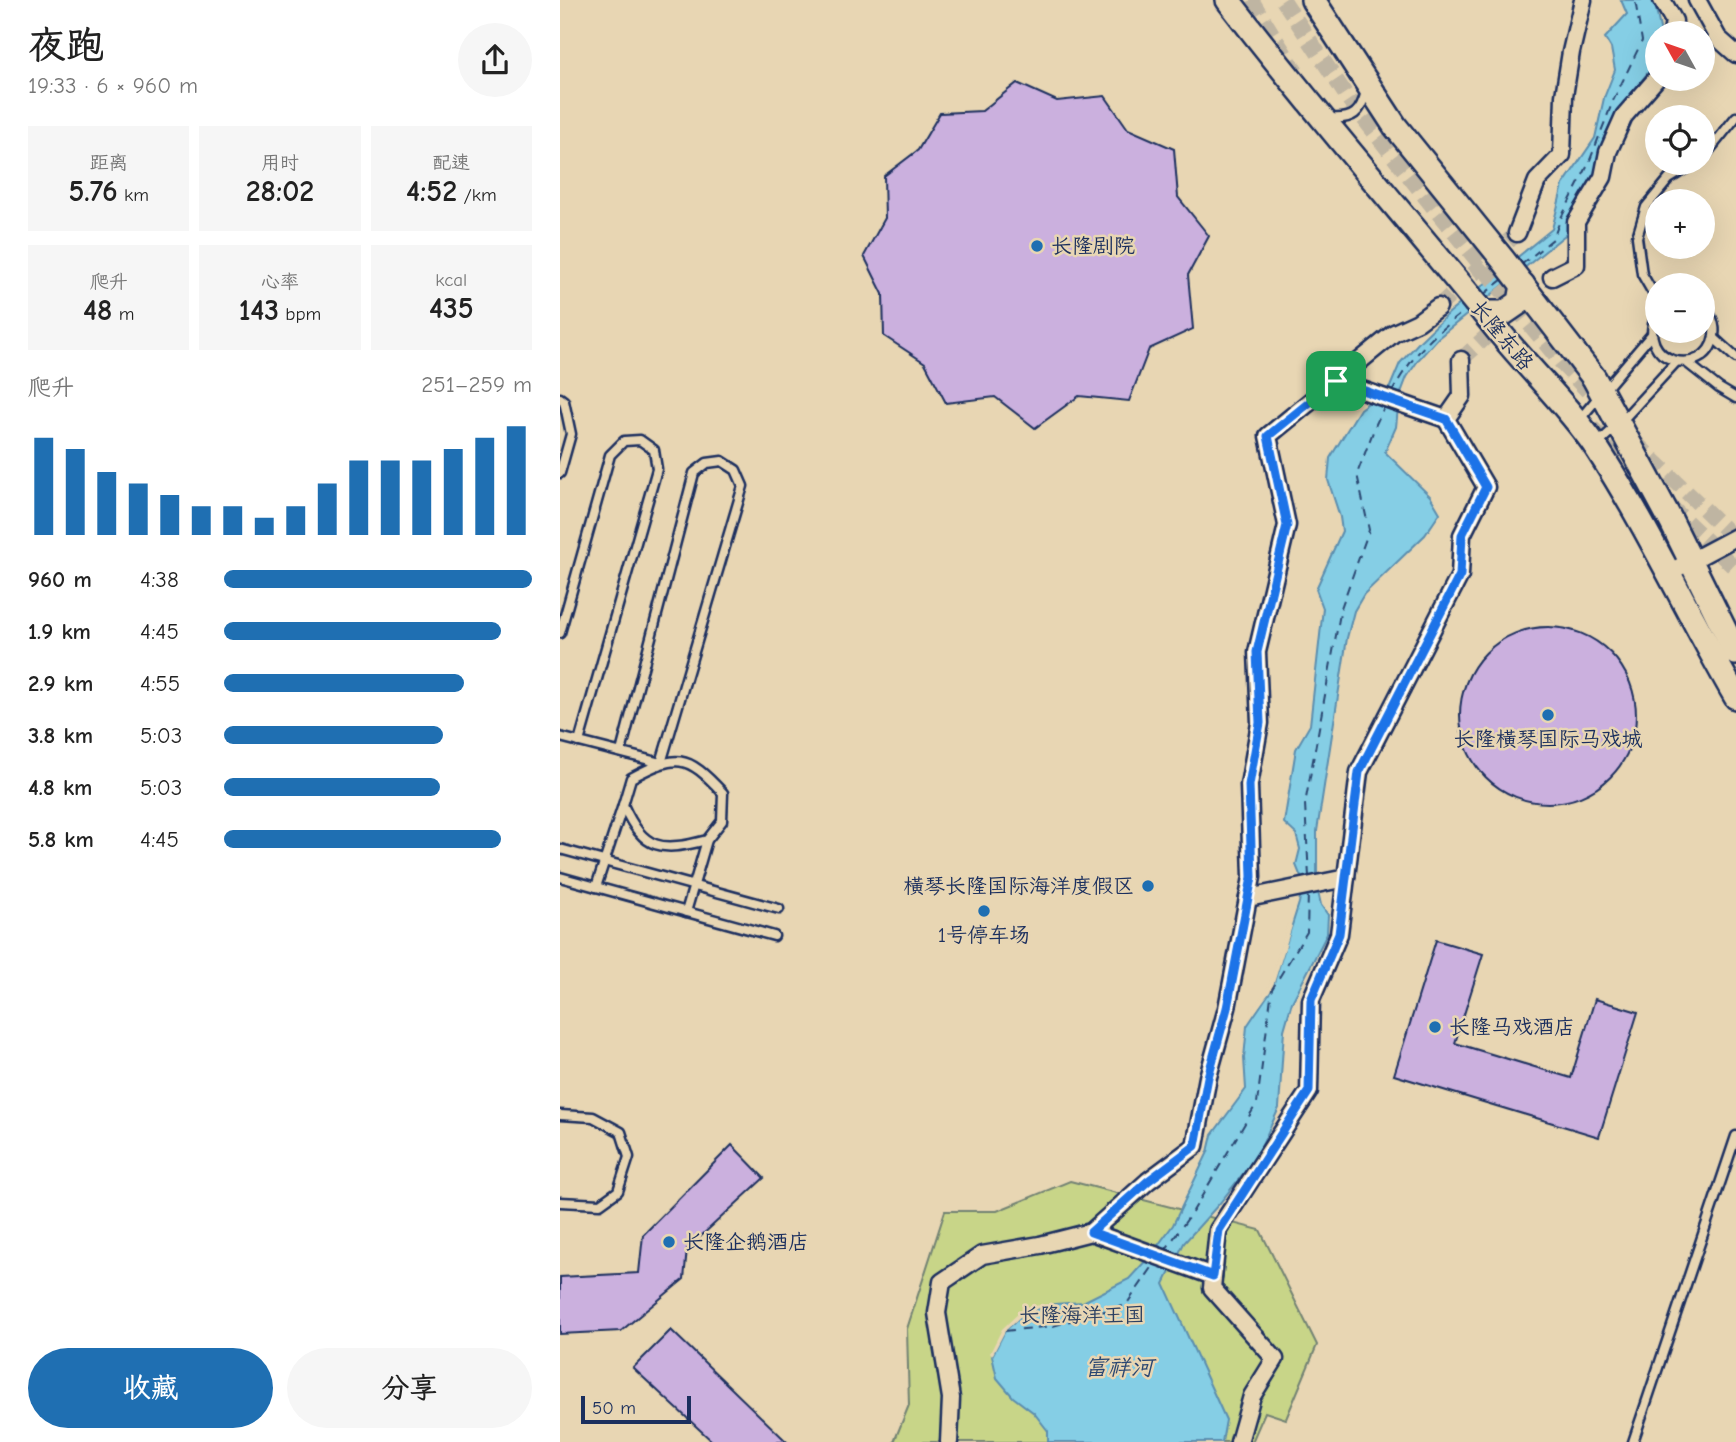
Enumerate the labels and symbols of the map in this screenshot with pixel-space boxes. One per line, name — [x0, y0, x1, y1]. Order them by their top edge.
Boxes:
north arrow — [1645, 21, 1715, 91]
place label: 长隆剧院 — [1051, 234, 1135, 258]
marker: 长隆剧院 — [1029, 238, 1045, 254]
street label: 长隆东路 — [1466, 295, 1538, 375]
pin — [1306, 351, 1366, 411]
marker: 长隆横琴国际马戏城 — [1540, 707, 1556, 723]
place label: 长隆横琴国际马戏城 — [1454, 727, 1643, 751]
place label: 横琴长隆国际海洋度假区 — [903, 874, 1134, 898]
marker: 横琴长隆国际海洋度假区 — [1140, 878, 1156, 894]
marker: 1号停车场 — [976, 903, 992, 919]
place label: 1号停车场 — [938, 923, 1030, 947]
place label: 长隆马戏酒店 — [1449, 1015, 1575, 1039]
marker: 长隆马戏酒店 — [1427, 1019, 1443, 1035]
place label: 长隆企鹅酒店 — [683, 1230, 809, 1254]
marker: 长隆企鹅酒店 — [661, 1234, 677, 1250]
park label: 长隆海洋王国 — [1019, 1303, 1145, 1327]
water label: 富祥河 — [1085, 1354, 1158, 1381]
scale bar — [581, 1393, 691, 1425]

